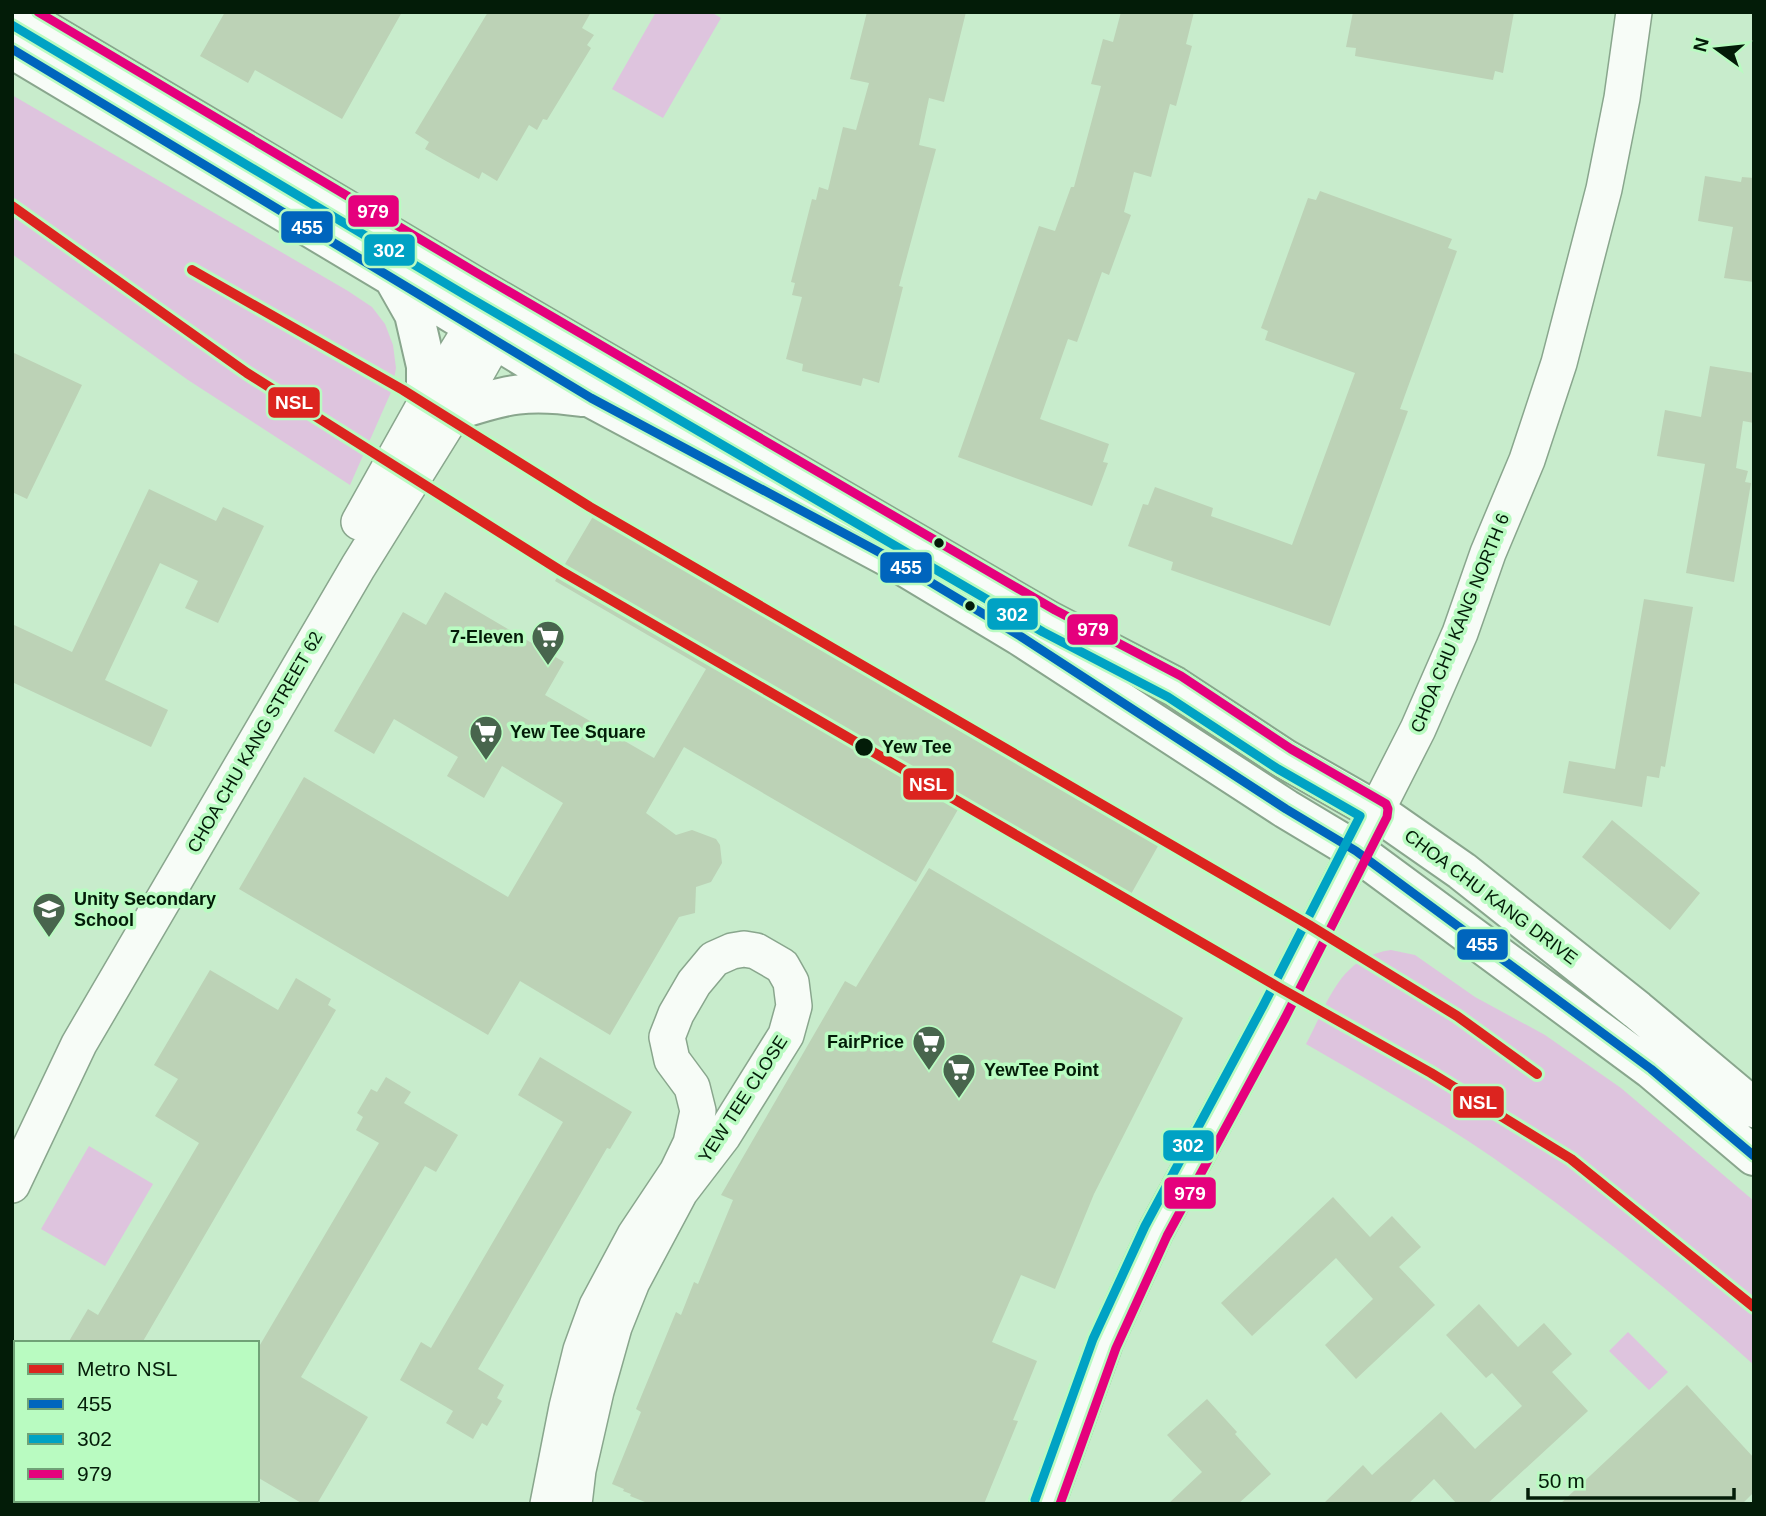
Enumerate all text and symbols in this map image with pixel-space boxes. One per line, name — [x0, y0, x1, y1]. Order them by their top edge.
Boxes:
north arrow — [1682, 14, 1752, 84]
text: N — [1689, 35, 1713, 54]
line badge: 979 — [347, 194, 400, 228]
text: 979 — [357, 201, 389, 222]
line badge: 455 — [280, 210, 334, 244]
text: 455 — [291, 217, 323, 238]
line badge: 302 — [363, 233, 416, 267]
text: 302 — [373, 240, 405, 261]
line badge: NSL — [267, 386, 321, 419]
text: NSL — [275, 392, 313, 413]
street label: CHOA CHU KANG NORTH 6 — [1407, 510, 1513, 736]
unlabelled marker — [932, 536, 946, 550]
line badge: 455 — [879, 551, 933, 584]
text: 455 — [890, 557, 922, 578]
line badge: 302 — [986, 597, 1039, 631]
unlabelled marker — [963, 599, 977, 613]
text: 302 — [996, 604, 1028, 625]
line badge: 979 — [1066, 613, 1119, 646]
supermarket icon: 7-Eleven — [529, 618, 567, 667]
text: 979 — [1077, 619, 1109, 640]
place label: 7-Eleven — [450, 627, 524, 647]
street label: CHOA CHU KANG STREET 62 — [183, 628, 327, 856]
supermarket icon: Yew Tee Square — [467, 713, 505, 762]
place label: Yew Tee Square — [510, 722, 646, 742]
marker: Yew Tee — [853, 736, 875, 758]
place label: Yew Tee — [882, 737, 952, 757]
line badge: NSL — [902, 767, 955, 801]
text: NSL — [909, 774, 947, 795]
street label: CHOA CHU KANG DRIVE — [1401, 826, 1581, 968]
place label: Unity Secondary School — [74, 889, 216, 930]
school or university icon: Unity Secondary School — [30, 890, 68, 939]
line badge: 455 — [1456, 928, 1509, 961]
text: 455 — [1466, 934, 1498, 955]
supermarket icon: FairPrice — [910, 1023, 948, 1072]
street label: YEW TEE CLOSE — [695, 1032, 791, 1166]
place label: FairPrice — [827, 1032, 904, 1052]
supermarket icon: YewTee Point — [940, 1051, 978, 1100]
place label: YewTee Point — [984, 1060, 1099, 1080]
line badge: NSL — [1452, 1085, 1505, 1119]
text: NSL — [1459, 1092, 1497, 1113]
line badge: 302 — [1162, 1129, 1215, 1162]
text: 302 — [1172, 1135, 1204, 1156]
line badge: 979 — [1163, 1176, 1217, 1210]
text: 979 — [1174, 1183, 1206, 1204]
legend — [14, 1341, 259, 1502]
text: Metro NSL — [77, 1357, 177, 1380]
text: 455 — [77, 1392, 112, 1415]
text: 302 — [77, 1427, 112, 1450]
scale bar — [1528, 1456, 1734, 1500]
text: 979 — [77, 1462, 112, 1485]
text: 50 m — [1538, 1469, 1585, 1492]

